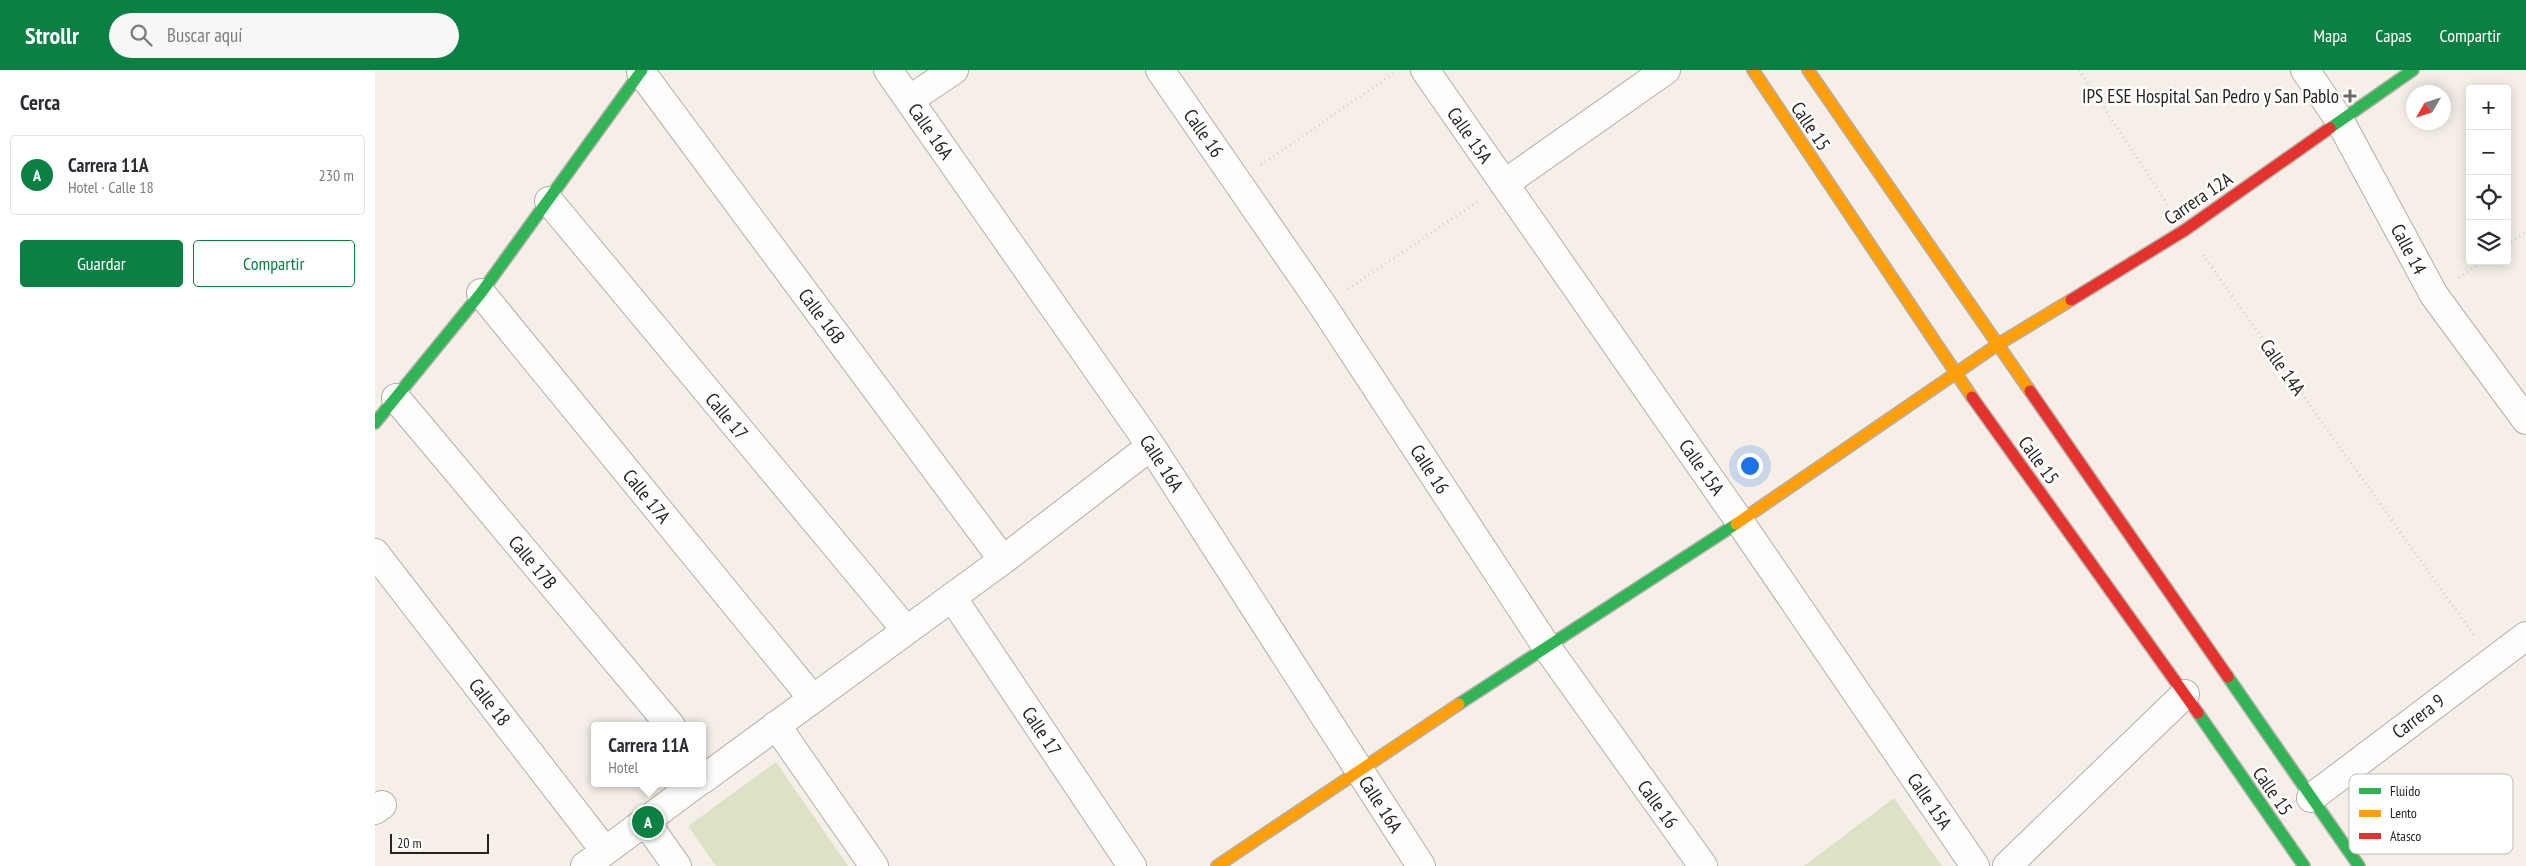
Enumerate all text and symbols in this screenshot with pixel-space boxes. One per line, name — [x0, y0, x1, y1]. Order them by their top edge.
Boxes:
search box — [109, 13, 459, 58]
text: Strollr — [25, 20, 79, 51]
icon: search — [127, 21, 155, 49]
text: Buscar aquí — [167, 23, 242, 47]
text: Mapa — [2314, 24, 2347, 47]
text: Capas — [2375, 24, 2412, 47]
text: Compartir — [2440, 24, 2501, 47]
place label: IPS ESE Hospital San Pedro y San Pablo — [2082, 84, 2339, 108]
north arrow — [2406, 85, 2451, 130]
map controls — [2466, 85, 2511, 265]
button: + — [2466, 85, 2511, 130]
text: Cerca — [20, 89, 60, 116]
marker: IPS ESE Hospital San Pedro y San Pablo — [2343, 89, 2357, 103]
street label: Calle 15 — [1786, 97, 1836, 155]
street label: Calle 16A — [903, 98, 959, 164]
street label: Calle 15A — [1442, 102, 1498, 168]
street label: Calle 16 — [1179, 104, 1229, 162]
button: − — [2466, 130, 2511, 175]
text: Carrera 11A — [68, 153, 149, 177]
text: A — [33, 165, 41, 185]
text: 230 m — [319, 165, 354, 185]
street label: Carrera 12A — [2159, 166, 2237, 230]
button: locate — [2466, 175, 2511, 220]
text: Hotel · Calle 18 — [68, 177, 154, 197]
street label: Calle 14 — [2386, 220, 2432, 279]
button: layers — [2466, 220, 2511, 265]
button: Guardar — [20, 240, 183, 287]
button: Compartir — [193, 240, 355, 287]
street label: Calle 16B — [794, 284, 851, 348]
street label: Calle 14A — [2255, 334, 2311, 400]
street label: Calle 17 — [700, 388, 754, 444]
street label: Calle 16A — [1135, 430, 1189, 496]
street label: Calle 15 — [2013, 431, 2065, 489]
street label: Calle 15A — [1674, 434, 1730, 500]
street label: Calle 16 — [1405, 440, 1455, 498]
your location — [1737, 453, 1763, 479]
street label: Calle 17A — [618, 464, 676, 528]
street label: Calle 17B — [504, 530, 562, 594]
street label: Calle 18 — [464, 673, 516, 731]
street label: Carrera 9 — [2387, 688, 2449, 744]
street label: Calle 17 — [1017, 702, 1067, 760]
popup — [591, 722, 706, 787]
text: Carrera 11A — [608, 733, 689, 757]
text: Hotel — [608, 757, 638, 777]
street label: Calle 15 — [2248, 762, 2298, 820]
street label: Calle 15A — [1902, 768, 1958, 834]
street label: Calle 16A — [1354, 771, 1408, 837]
legend — [2349, 774, 2513, 854]
street label: Calle 16 — [1632, 775, 1684, 833]
text: Fluido — [2390, 782, 2420, 800]
pin: A — [632, 803, 664, 841]
text: Lento — [2390, 804, 2417, 822]
text: Atasco — [2390, 827, 2421, 845]
scale bar — [390, 831, 489, 854]
text: 20 m — [397, 834, 422, 852]

